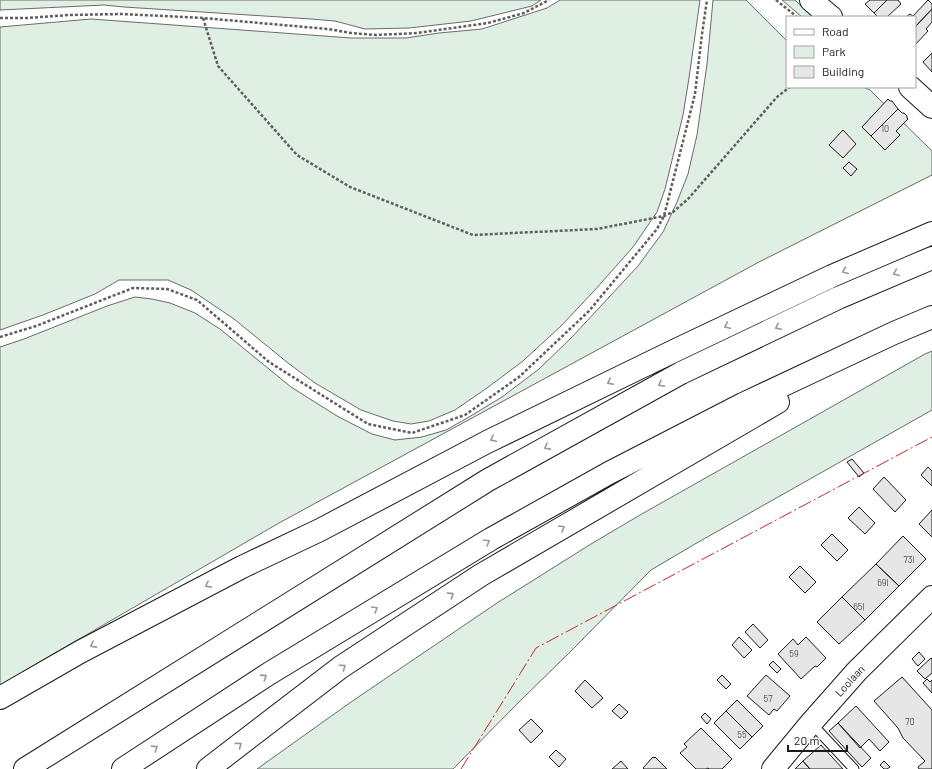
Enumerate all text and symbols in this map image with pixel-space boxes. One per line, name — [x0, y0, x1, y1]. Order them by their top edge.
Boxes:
legend — [786, 16, 916, 88]
text: Road — [822, 24, 849, 38]
text: Park — [822, 44, 846, 58]
text: Building — [822, 64, 864, 78]
house number: 10 — [881, 123, 889, 134]
one-way arrow — [841, 266, 848, 274]
one-way arrow — [893, 269, 900, 277]
one-way arrow — [724, 321, 731, 329]
one-way arrow — [774, 322, 782, 330]
one-way arrow — [607, 377, 614, 385]
one-way arrow — [658, 380, 665, 387]
one-way arrow — [490, 434, 497, 442]
one-way arrow — [544, 443, 551, 450]
one-way arrow — [558, 525, 565, 532]
one-way arrow — [483, 539, 490, 546]
house number: 73I — [903, 554, 915, 565]
house number: 69I — [877, 577, 889, 588]
one-way arrow — [205, 580, 212, 588]
one-way arrow — [447, 592, 454, 600]
house number: 65I — [853, 601, 865, 612]
one-way arrow — [371, 606, 378, 614]
one-way arrow — [90, 641, 97, 648]
house number: 59 — [789, 648, 799, 659]
street label: Loolaan — [832, 661, 867, 699]
one-way arrow — [338, 665, 345, 672]
one-way arrow — [260, 674, 267, 681]
house number: 57 — [764, 693, 773, 704]
house number: 70 — [905, 716, 915, 727]
scale bar — [788, 727, 847, 753]
house number: 55 — [737, 729, 747, 740]
text: 20 m — [794, 733, 820, 747]
one-way arrow — [235, 743, 242, 750]
one-way arrow — [151, 746, 158, 753]

